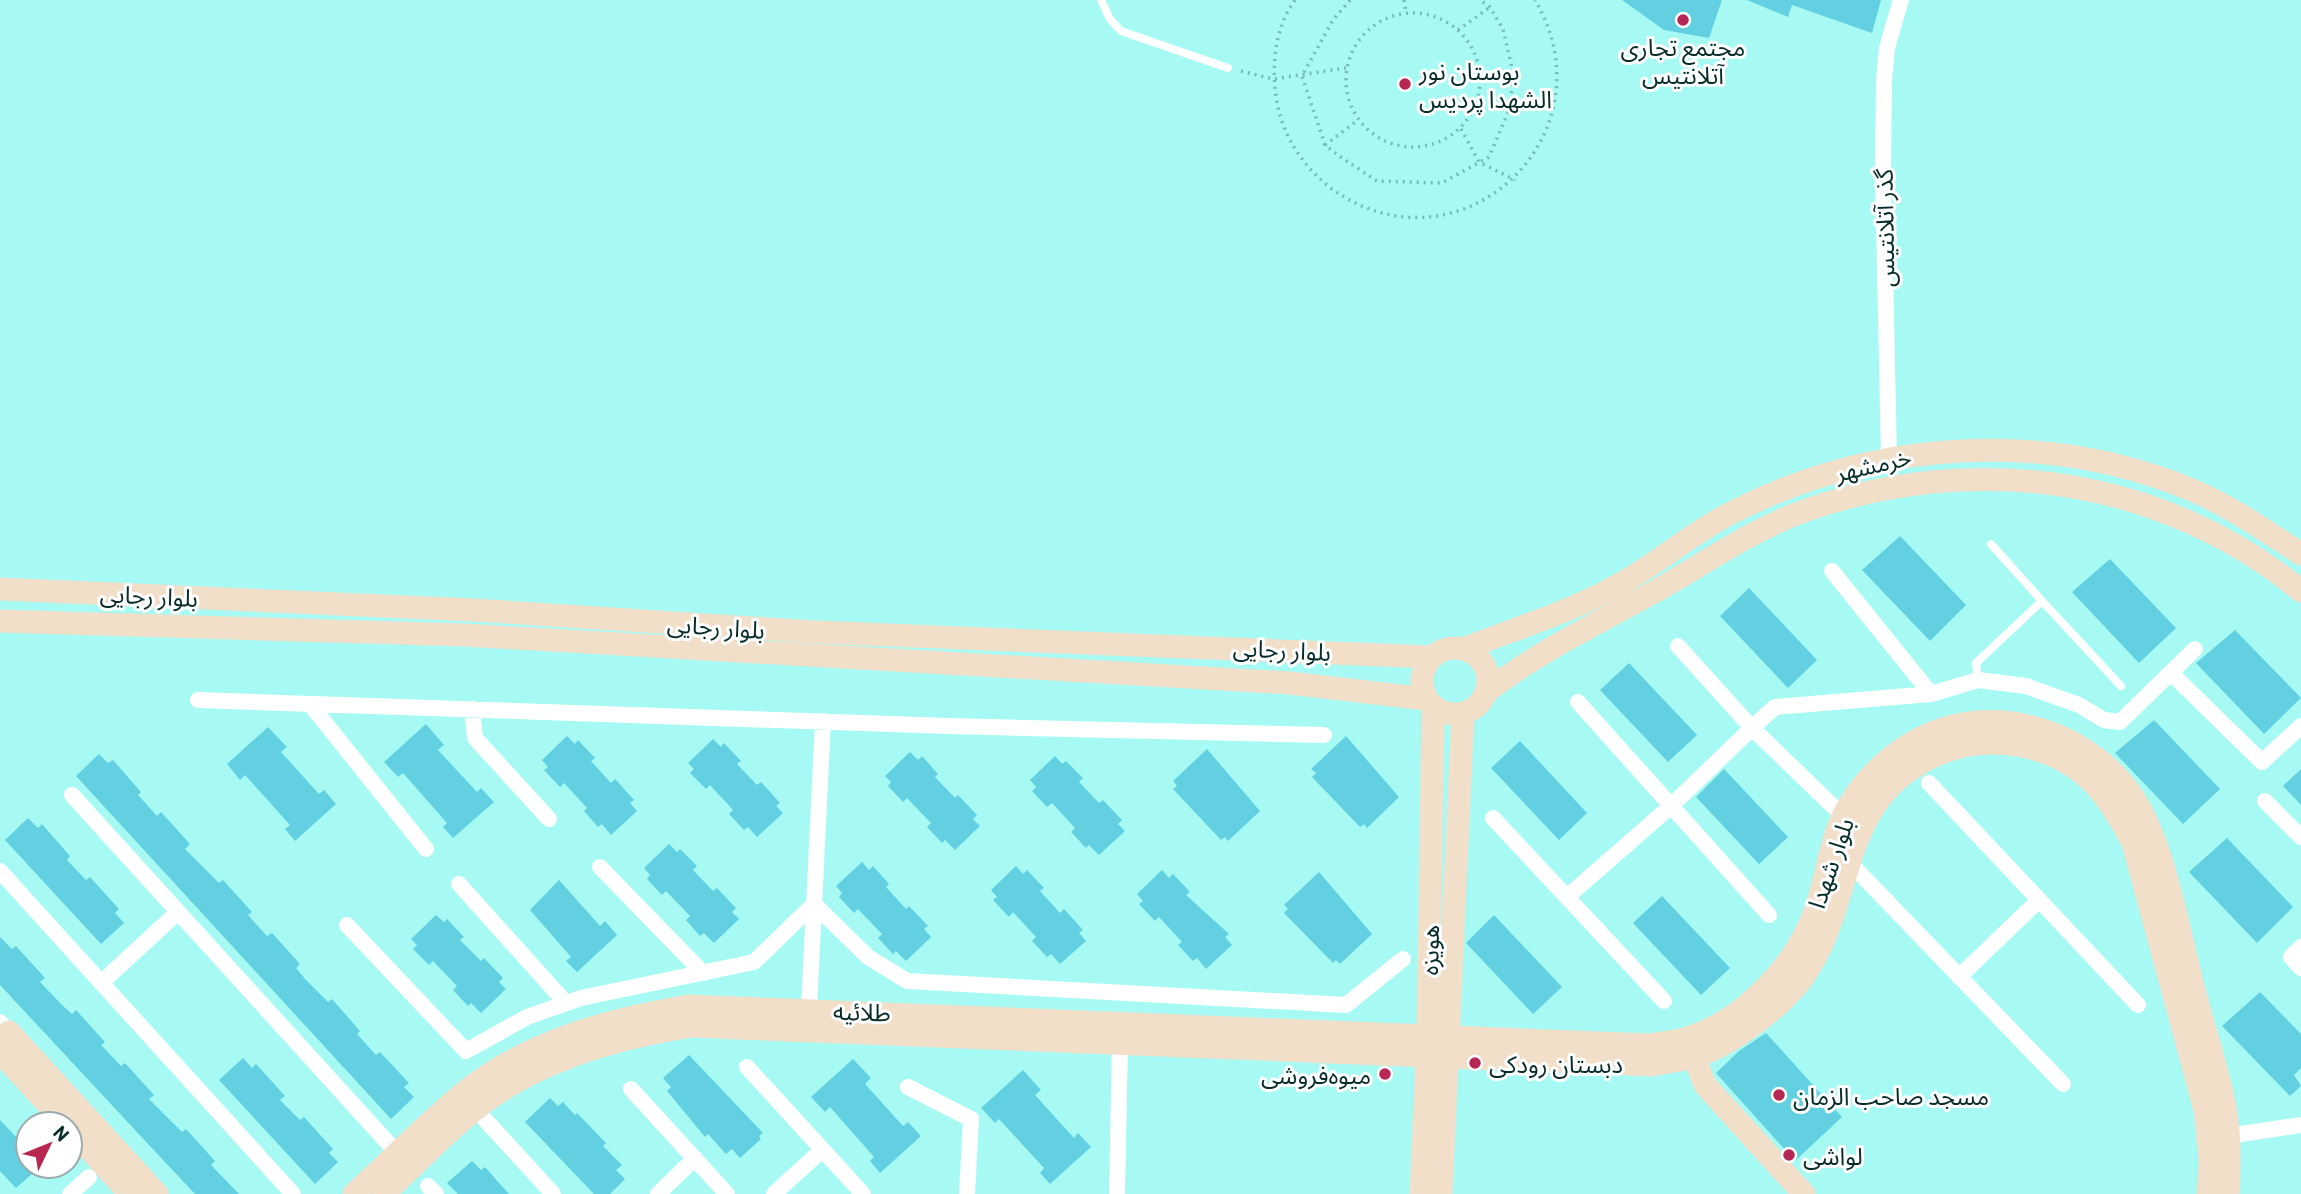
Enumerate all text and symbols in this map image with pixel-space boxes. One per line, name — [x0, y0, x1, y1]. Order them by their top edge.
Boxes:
marker: مجتمع تجاری آتلانتیس — [1675, 12, 1691, 28]
place label: مجتمع تجاری آتلانتیس — [1621, 32, 1745, 89]
place label: بوستان نور الشهدا پردیس — [1418, 56, 1552, 115]
marker: بوستان نور الشهدا پردیس — [1397, 76, 1413, 92]
street label: گذر آتلانتیس — [1868, 167, 1901, 287]
street label: خرمشهر — [1831, 441, 1914, 488]
street label: بلوار رجایی — [99, 578, 199, 613]
street label: بلوار رجایی — [666, 608, 766, 645]
street label: بلوار رجایی — [1232, 632, 1332, 667]
street label: بلوار شهدا — [1801, 814, 1860, 912]
street label: هویزه — [1414, 924, 1445, 976]
street label: طلائیه — [833, 996, 891, 1027]
place label: دبستان رودکی — [1489, 1049, 1623, 1079]
marker: دبستان رودکی — [1467, 1055, 1483, 1071]
place label: میوه‌فروشی — [1261, 1060, 1371, 1090]
marker: میوه‌فروشی — [1377, 1066, 1393, 1082]
place label: مسجد صاحب الزمان — [1793, 1081, 1989, 1111]
marker: مسجد صاحب الزمان — [1771, 1087, 1787, 1103]
north arrow — [14, 1110, 84, 1180]
text: N — [49, 1121, 75, 1146]
place label: لواشی — [1803, 1141, 1863, 1171]
marker: لواشی — [1781, 1147, 1797, 1163]

